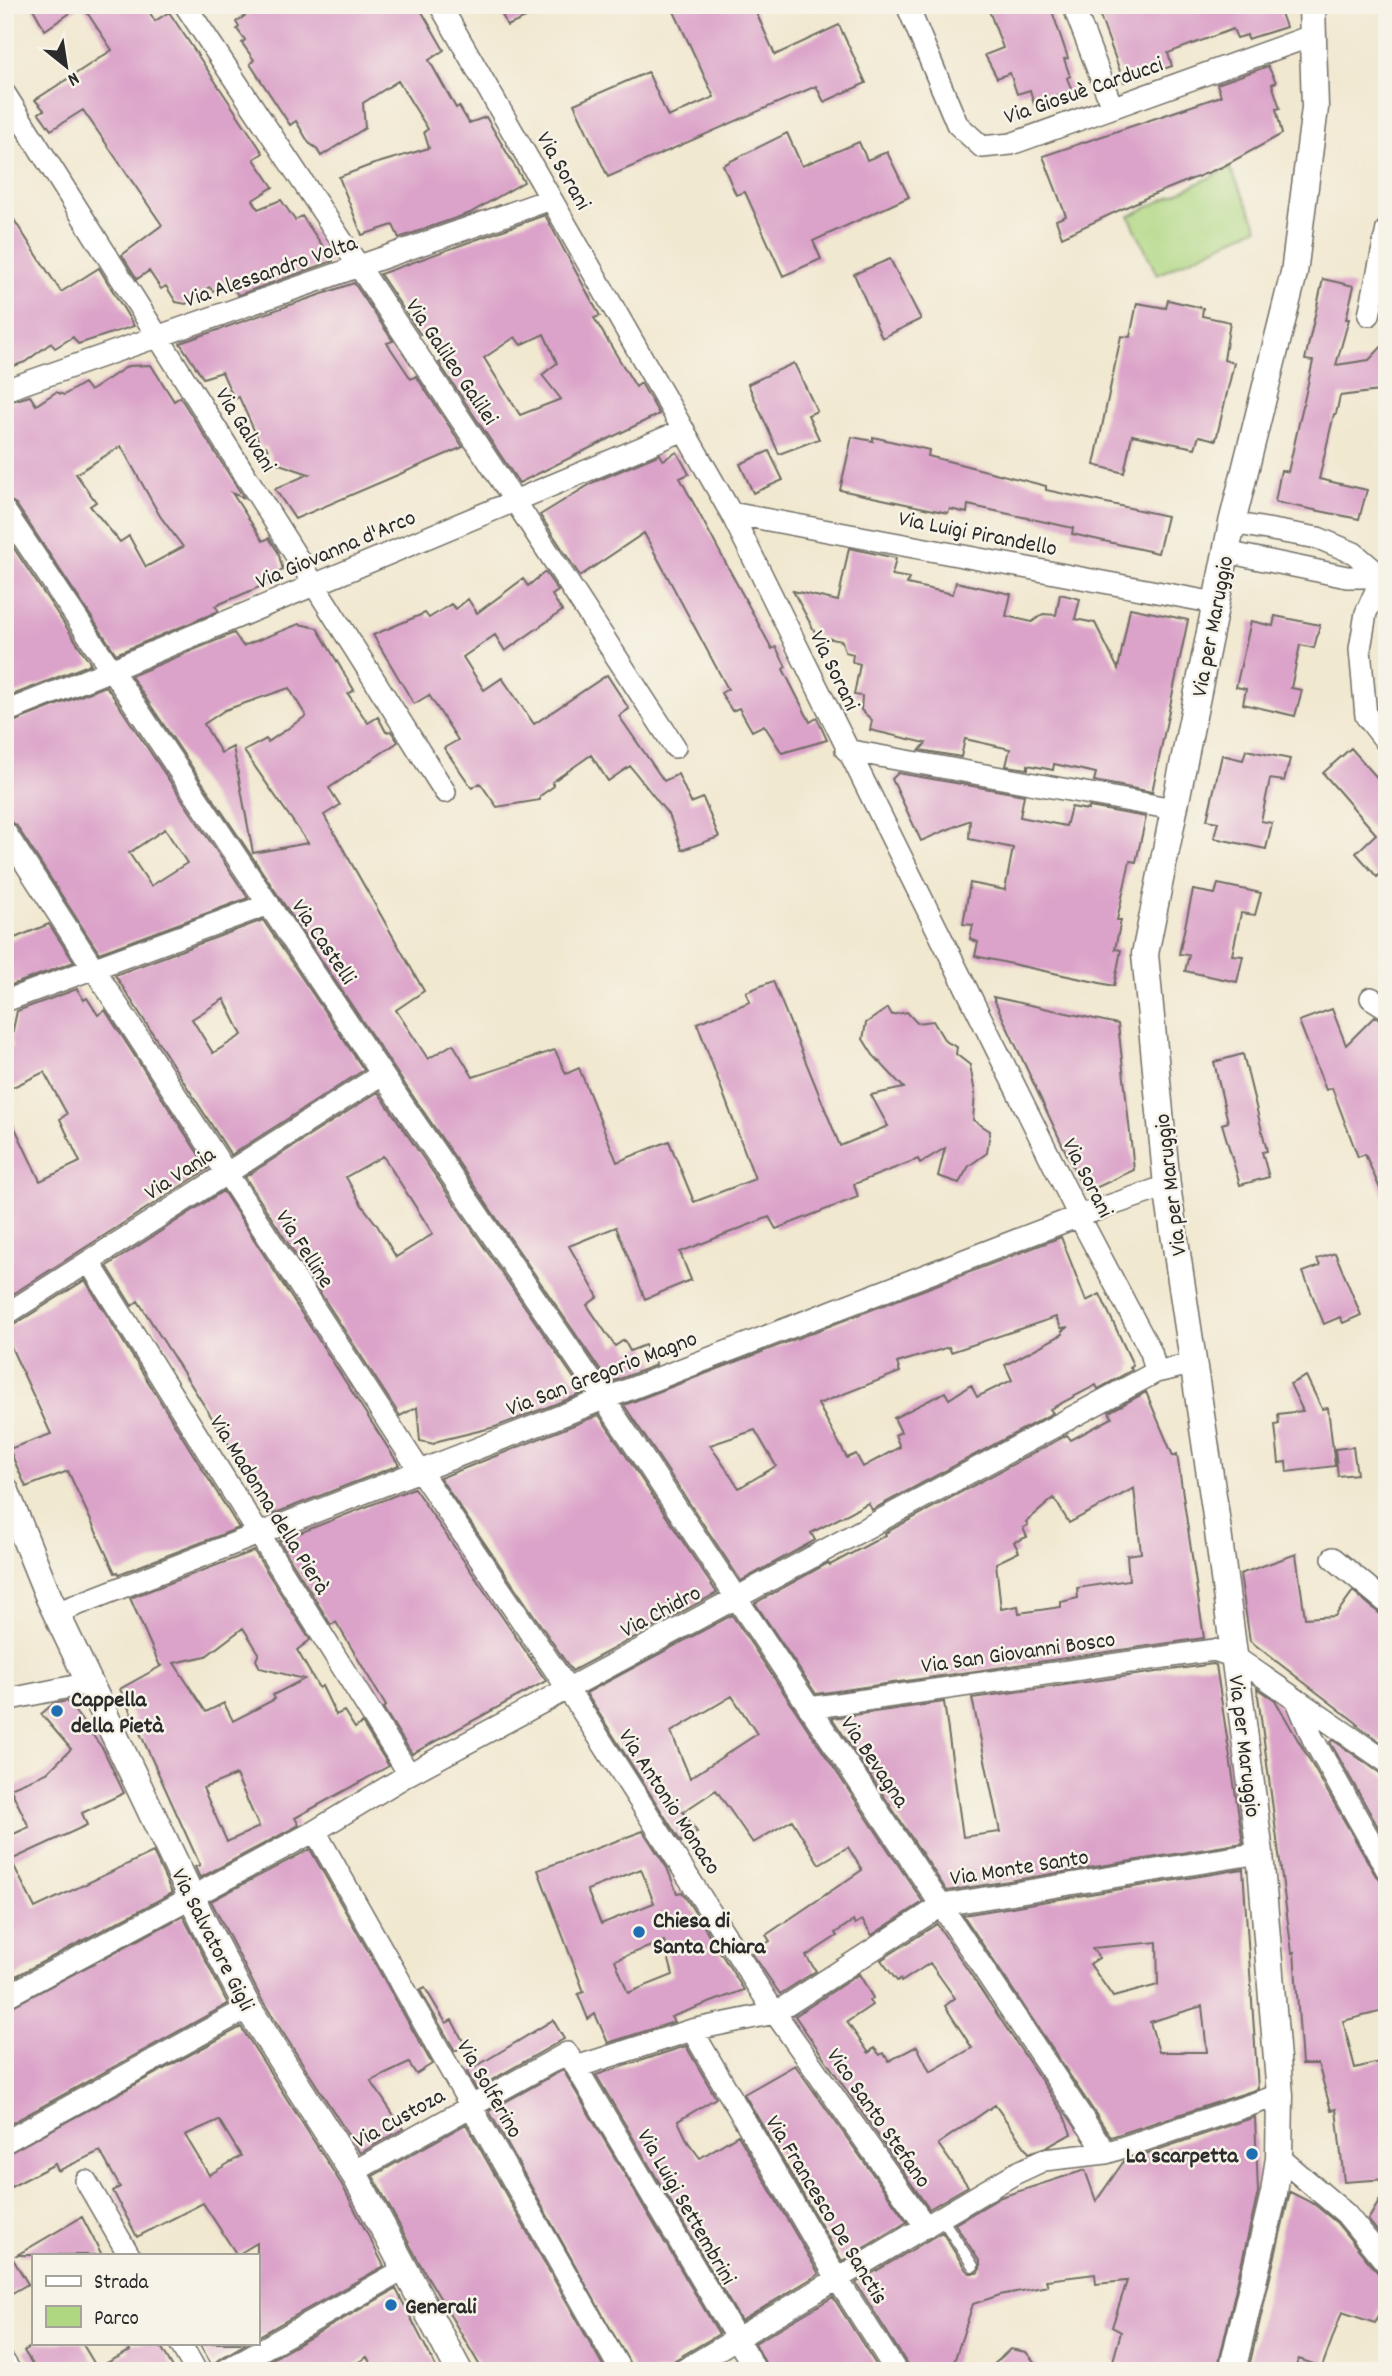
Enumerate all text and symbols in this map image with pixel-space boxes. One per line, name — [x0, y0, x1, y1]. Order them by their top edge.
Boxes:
north arrow — [32, 32, 102, 102]
street label: Via Giosuè Carducci — [1000, 50, 1168, 135]
text: N — [62, 64, 84, 92]
street label: Via Sorani — [526, 126, 598, 217]
street label: Via Alessandro Volta — [180, 228, 363, 318]
street label: Via Galileo Galilei — [395, 293, 505, 433]
street label: Via Galvani — [205, 382, 283, 480]
street label: Via Giovanna d'Arco — [251, 503, 422, 600]
street label: Via Luigi Pirandello — [895, 504, 1060, 567]
street label: Via per Maruggio — [1185, 553, 1244, 700]
street label: Via Sorani — [799, 626, 867, 717]
street label: Via Castelli — [281, 894, 363, 992]
street label: Via per Maruggio — [1147, 1112, 1198, 1258]
street label: Via Sorani — [1052, 1133, 1120, 1224]
street label: Via Vania — [139, 1139, 224, 1210]
street label: Via Felline — [265, 1204, 341, 1296]
street label: Via San Gregorio Magno — [502, 1324, 703, 1427]
street label: Via Madonna della Pierà — [199, 1410, 337, 1603]
street label: Via Chidro — [615, 1578, 708, 1648]
street label: Via San Giovanni Bosco — [919, 1625, 1118, 1684]
street label: Via per Maruggio — [1217, 1673, 1268, 1819]
place label: Cappella della Pietà — [71, 1685, 164, 1744]
marker: Cappella della Pietà — [49, 1703, 65, 1719]
street label: Via Bevagna — [830, 1711, 917, 1816]
street label: Via Antonio Monaco — [608, 1723, 728, 1882]
street label: Via Monte Santo — [948, 1842, 1091, 1897]
street label: Via Salvatore Gigli — [161, 1863, 261, 2018]
place label: Chiesa di Santa Chiara — [653, 1906, 767, 1965]
marker: Chiesa di Santa Chiara — [631, 1924, 647, 1940]
street label: Via Solferino — [446, 2034, 530, 2145]
street label: Vico Santo Stefano — [817, 2042, 938, 2196]
street label: Via Custoza — [348, 2081, 453, 2159]
street label: Via Francesco De Sanctis — [755, 2110, 895, 2312]
street label: Via Luigi Settembrini — [627, 2124, 743, 2292]
place label: La scarpetta — [1126, 2141, 1239, 2174]
marker: La scarpetta — [1244, 2146, 1260, 2162]
legend — [32, 2254, 259, 2344]
text: Strada — [94, 2269, 149, 2299]
place label: Generali — [405, 2292, 477, 2325]
marker: Generali — [383, 2297, 399, 2313]
text: Parco — [94, 2305, 139, 2335]

